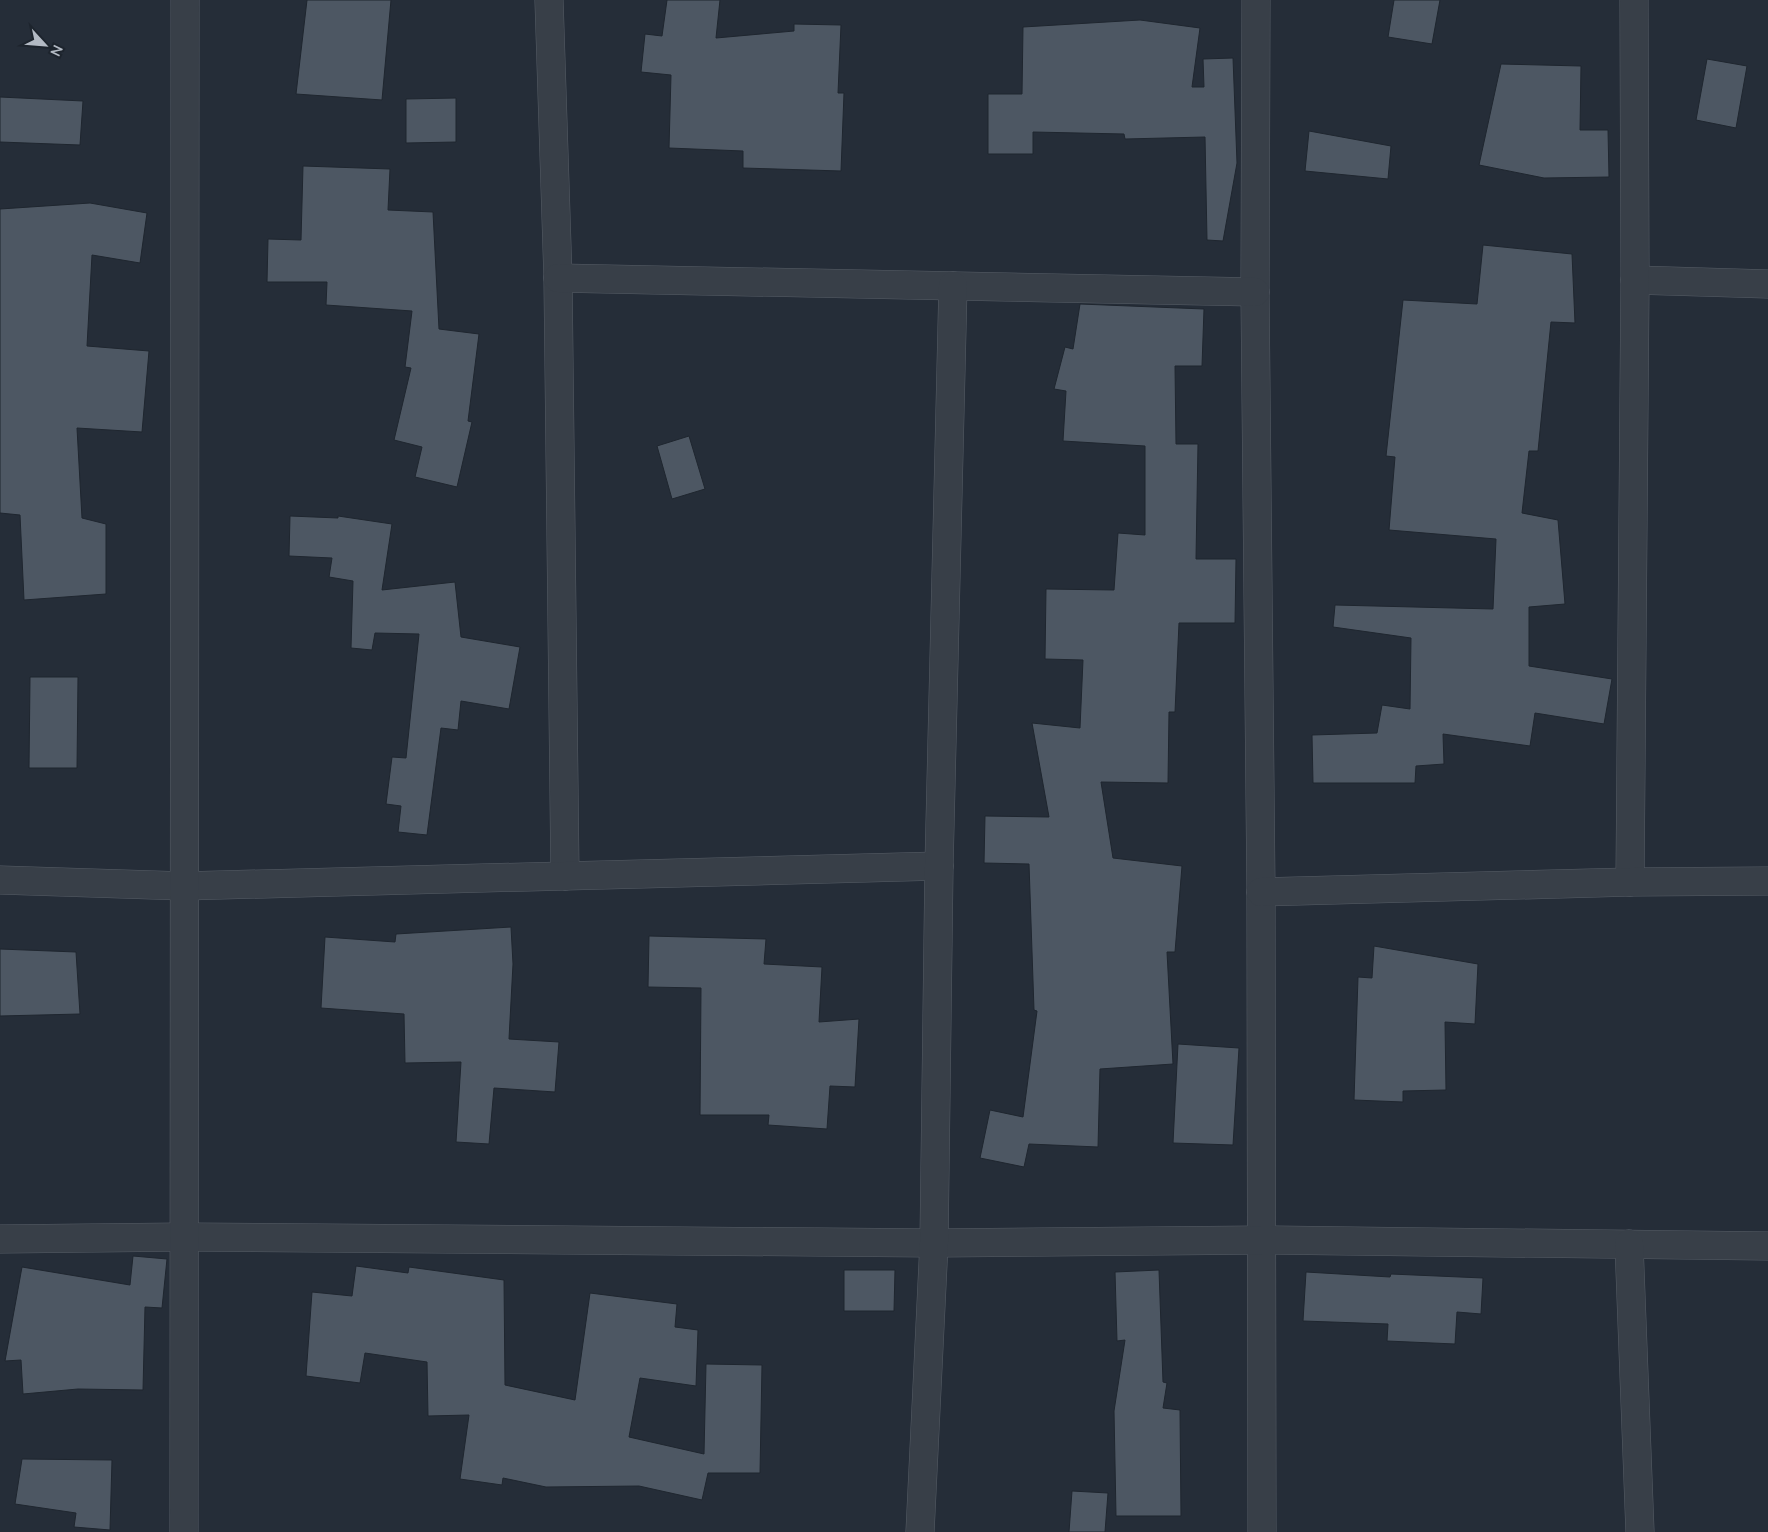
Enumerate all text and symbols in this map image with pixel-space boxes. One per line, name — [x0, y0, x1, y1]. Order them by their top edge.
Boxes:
north arrow — [20, 20, 70, 70]
text: N — [46, 42, 67, 59]

